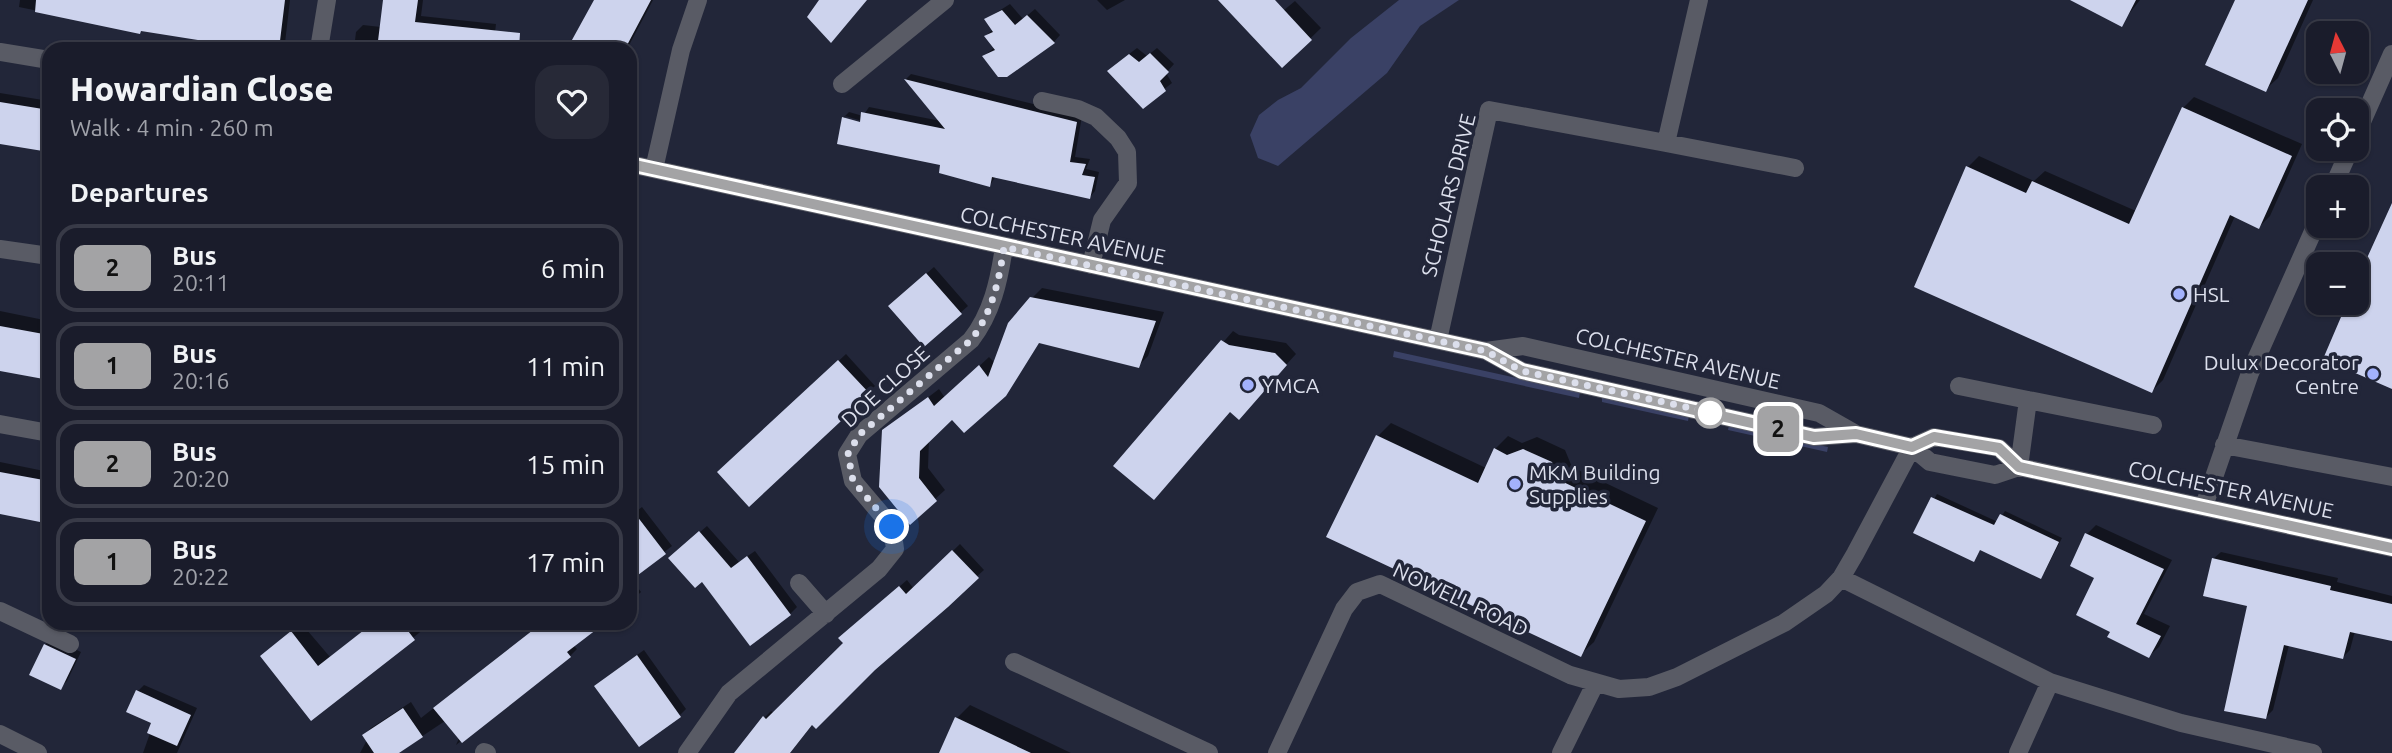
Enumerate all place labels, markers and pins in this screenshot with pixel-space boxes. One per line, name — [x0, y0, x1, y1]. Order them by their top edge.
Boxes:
place label: HSL — [2193, 282, 2230, 306]
marker: HSL — [2171, 286, 2187, 302]
place label: Dulux Decorator Centre — [2204, 350, 2359, 398]
marker: Dulux Decorator Centre — [2365, 366, 2381, 382]
place label: YMCA — [1262, 373, 1320, 397]
marker: YMCA — [1240, 377, 1256, 393]
unlabelled marker — [1695, 398, 1725, 428]
place label: MKM Building Supplies — [1529, 460, 1660, 508]
marker: MKM Building Supplies — [1507, 476, 1523, 492]

